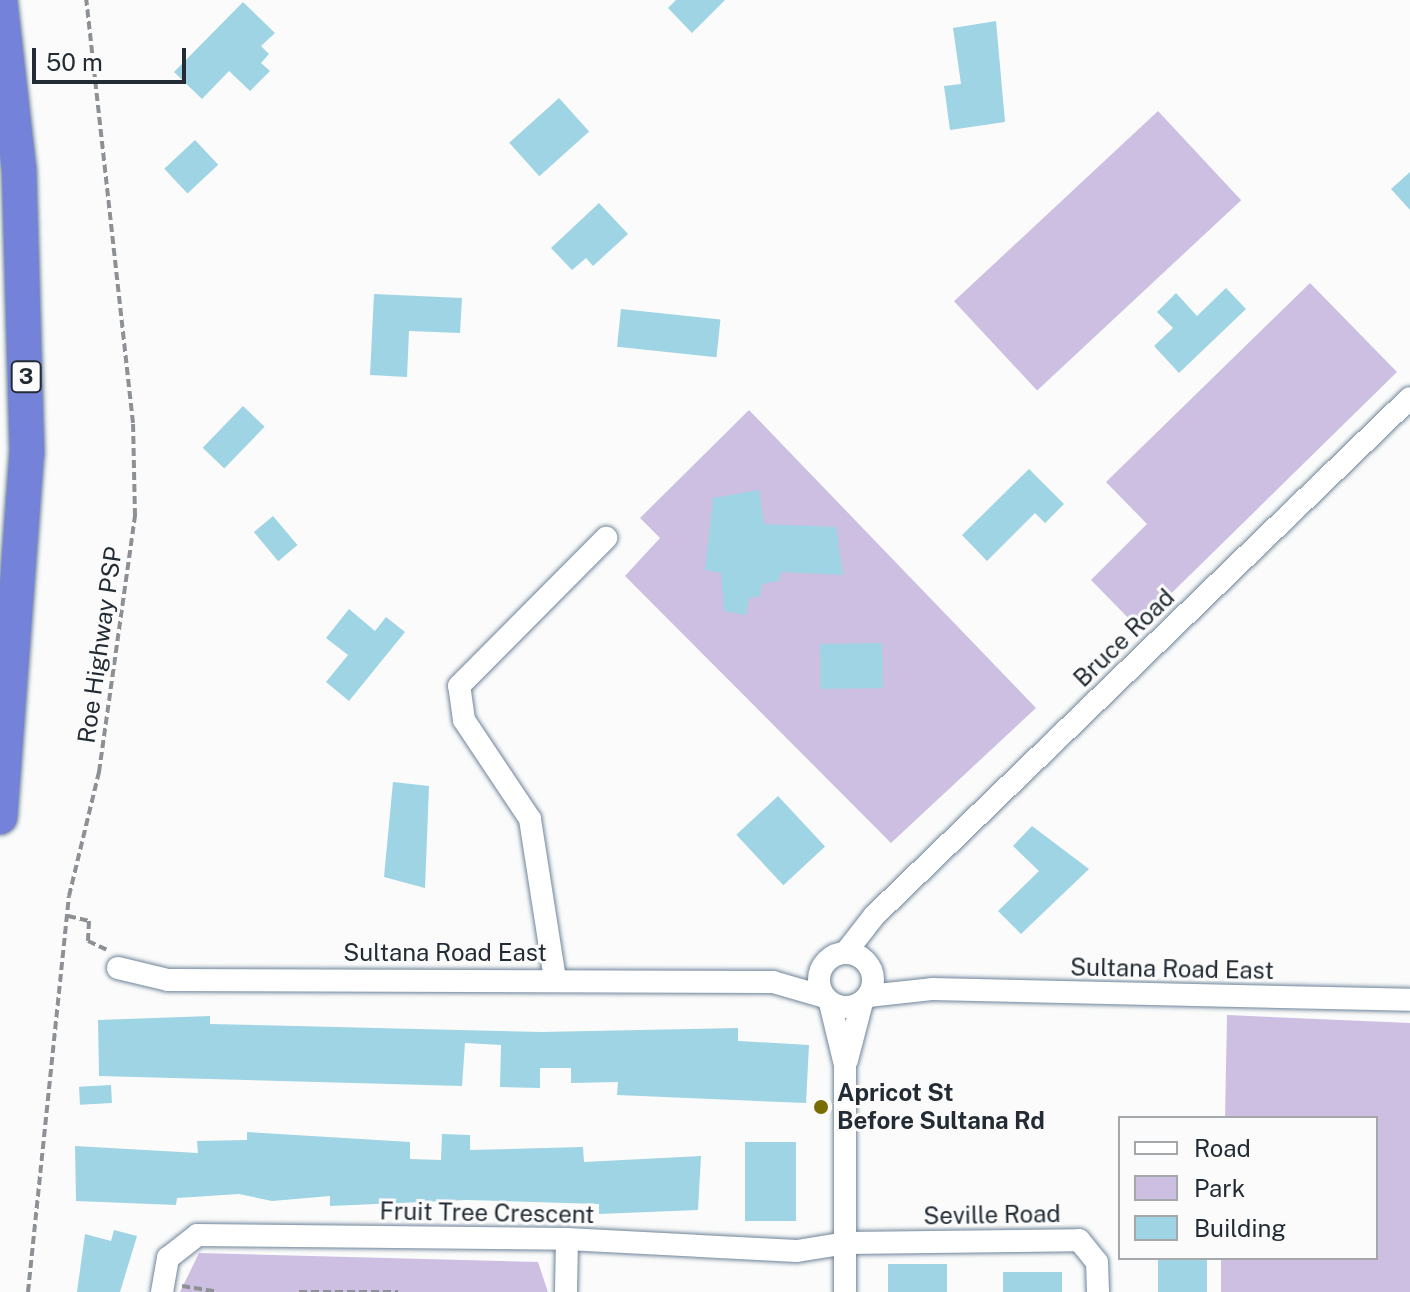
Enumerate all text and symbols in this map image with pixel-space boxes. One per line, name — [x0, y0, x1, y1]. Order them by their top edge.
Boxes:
scale bar — [36, 32, 190, 82]
text: 50 m — [46, 48, 103, 76]
road number: 3 — [10, 359, 42, 395]
street label: Roe Highway PSP — [72, 545, 128, 745]
street label: Bruce Road — [1068, 583, 1180, 693]
street label: Sultana Road East — [343, 939, 547, 967]
street label: Sultana Road East — [1070, 953, 1274, 985]
place label: Apricot St Before Sultana Rd — [837, 1079, 1045, 1135]
marker: Apricot St Before Sultana Rd — [812, 1098, 830, 1116]
legend — [1118, 1116, 1378, 1260]
text: Road — [1194, 1134, 1251, 1162]
text: Park — [1194, 1174, 1245, 1202]
street label: Fruit Tree Crescent — [379, 1197, 595, 1229]
street label: Seville Road — [923, 1199, 1061, 1231]
text: Building — [1194, 1214, 1286, 1242]

